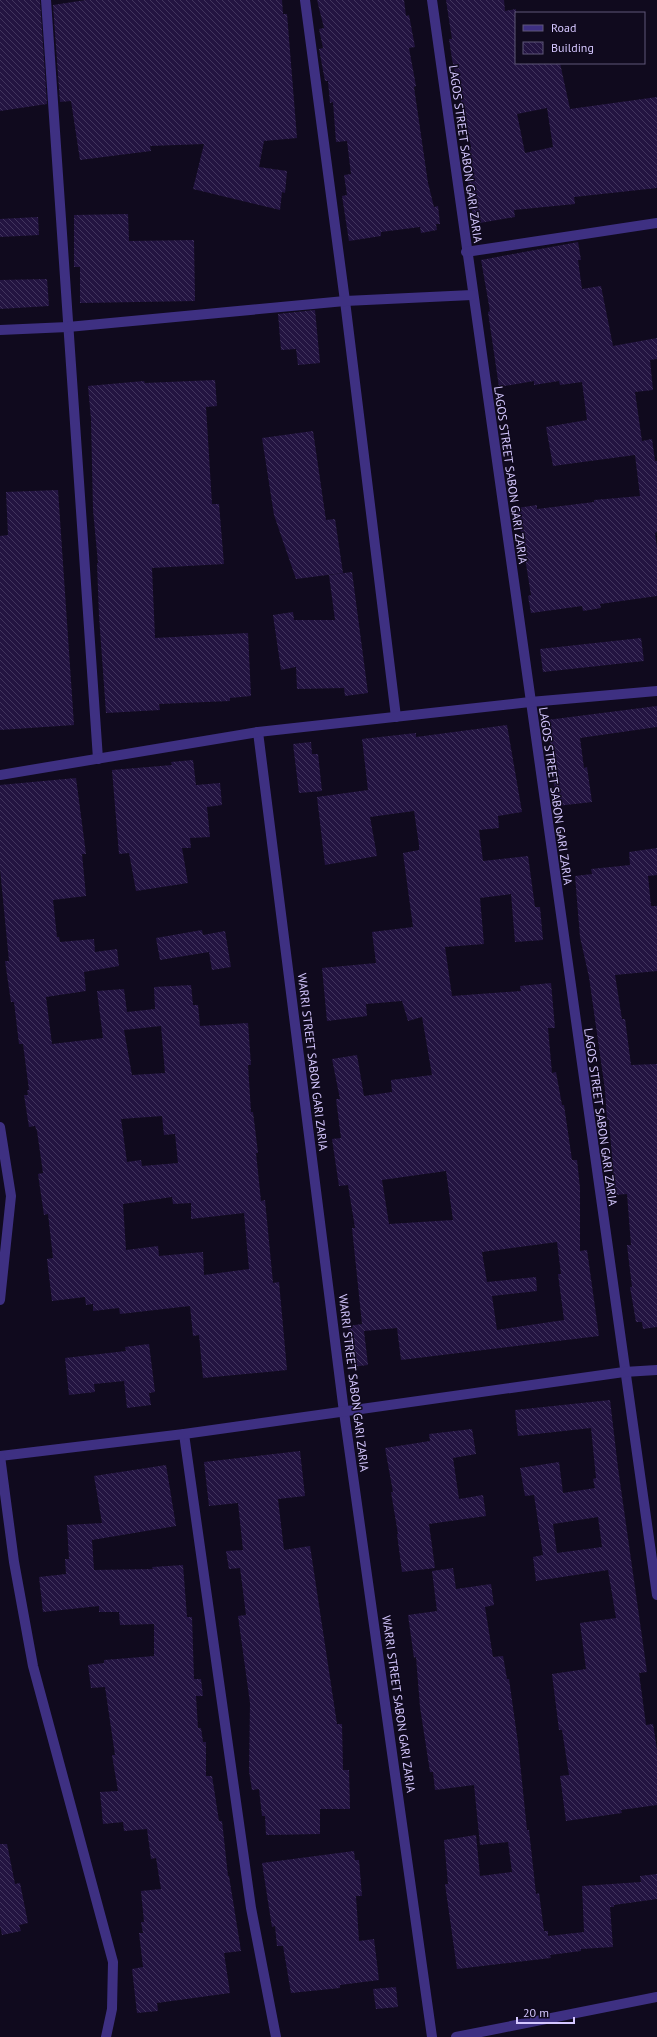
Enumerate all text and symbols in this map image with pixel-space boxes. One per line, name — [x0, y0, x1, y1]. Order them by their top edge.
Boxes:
legend — [515, 12, 645, 64]
text: Road — [551, 20, 576, 35]
text: Building — [551, 40, 594, 55]
street label: LAGOS STREET SABON GARI ZARIA — [446, 64, 486, 244]
street label: LAGOS STREET SABON GARI ZARIA — [491, 385, 531, 565]
street label: LAGOS STREET SABON GARI ZARIA — [536, 706, 576, 886]
street label: WARRI STREET SABON GARI ZARIA — [295, 972, 331, 1152]
street label: LAGOS STREET SABON GARI ZARIA — [581, 1027, 621, 1207]
street label: WARRI STREET SABON GARI ZARIA — [336, 1293, 372, 1473]
street label: WARRI STREET SABON GARI ZARIA — [379, 1614, 419, 1794]
scale bar — [517, 1999, 574, 2025]
text: 20 m — [523, 2005, 549, 2020]

